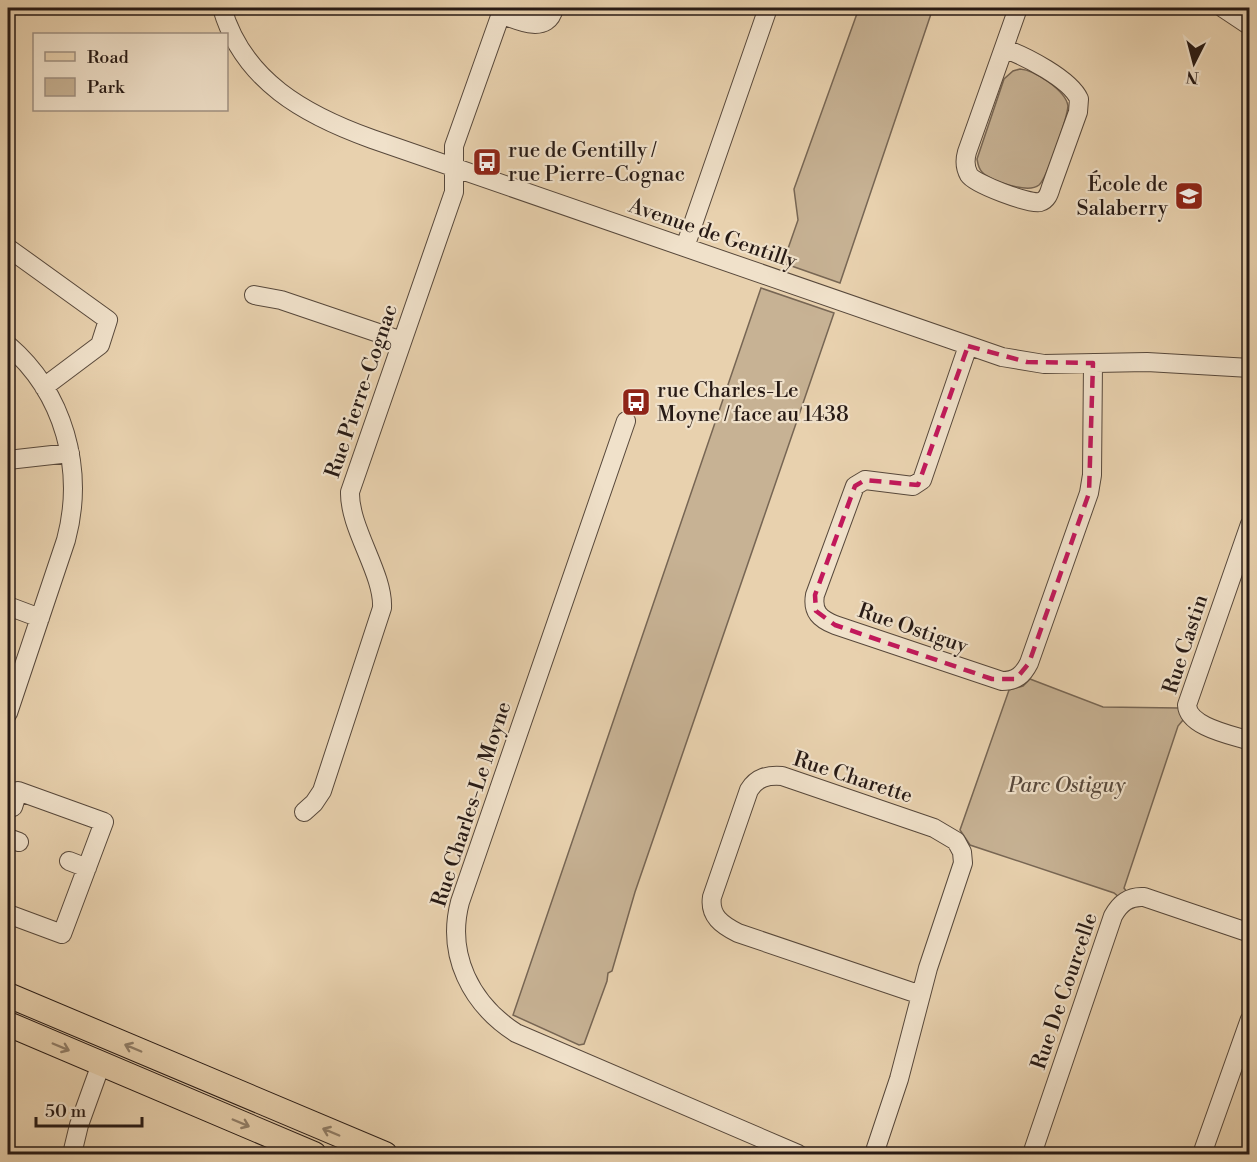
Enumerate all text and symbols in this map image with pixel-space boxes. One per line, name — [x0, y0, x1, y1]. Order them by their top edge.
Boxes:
legend — [33, 33, 228, 111]
north arrow — [1164, 33, 1224, 93]
text: Road — [87, 46, 130, 69]
text: N — [1185, 66, 1200, 88]
text: Park — [87, 76, 126, 99]
place label: rue de Gentilly / rue Pierre-Cognac — [508, 138, 685, 188]
bus stop icon: rue de Gentilly / rue Pierre-Cognac — [471, 146, 503, 178]
place label: École de Salaberry — [1076, 170, 1169, 222]
school or university icon: École de Salaberry — [1173, 180, 1205, 212]
street label: Avenue de Gentilly — [624, 193, 801, 275]
street label: Rue Pierre-Cognac — [320, 301, 404, 482]
place label: rue Charles-Le Moyne / face au 1438 — [657, 378, 849, 428]
bus stop icon: rue Charles-Le Moyne / face au 1438 — [620, 386, 652, 418]
street label: Rue Castin — [1158, 591, 1214, 697]
street label: Rue Ostiguy — [854, 598, 972, 660]
street label: Rue Charles-Le Moyne — [427, 698, 517, 910]
street label: Rue Charette — [790, 746, 916, 809]
park label: Parc Ostiguy — [1007, 773, 1127, 799]
street label: Rue De Courcelle — [1026, 910, 1104, 1073]
one-way arrow — [52, 1042, 70, 1053]
one-way arrow — [124, 1042, 142, 1053]
scale bar — [36, 1090, 142, 1128]
text: 50 m — [45, 1100, 87, 1123]
one-way arrow — [231, 1118, 249, 1129]
one-way arrow — [322, 1126, 341, 1137]

